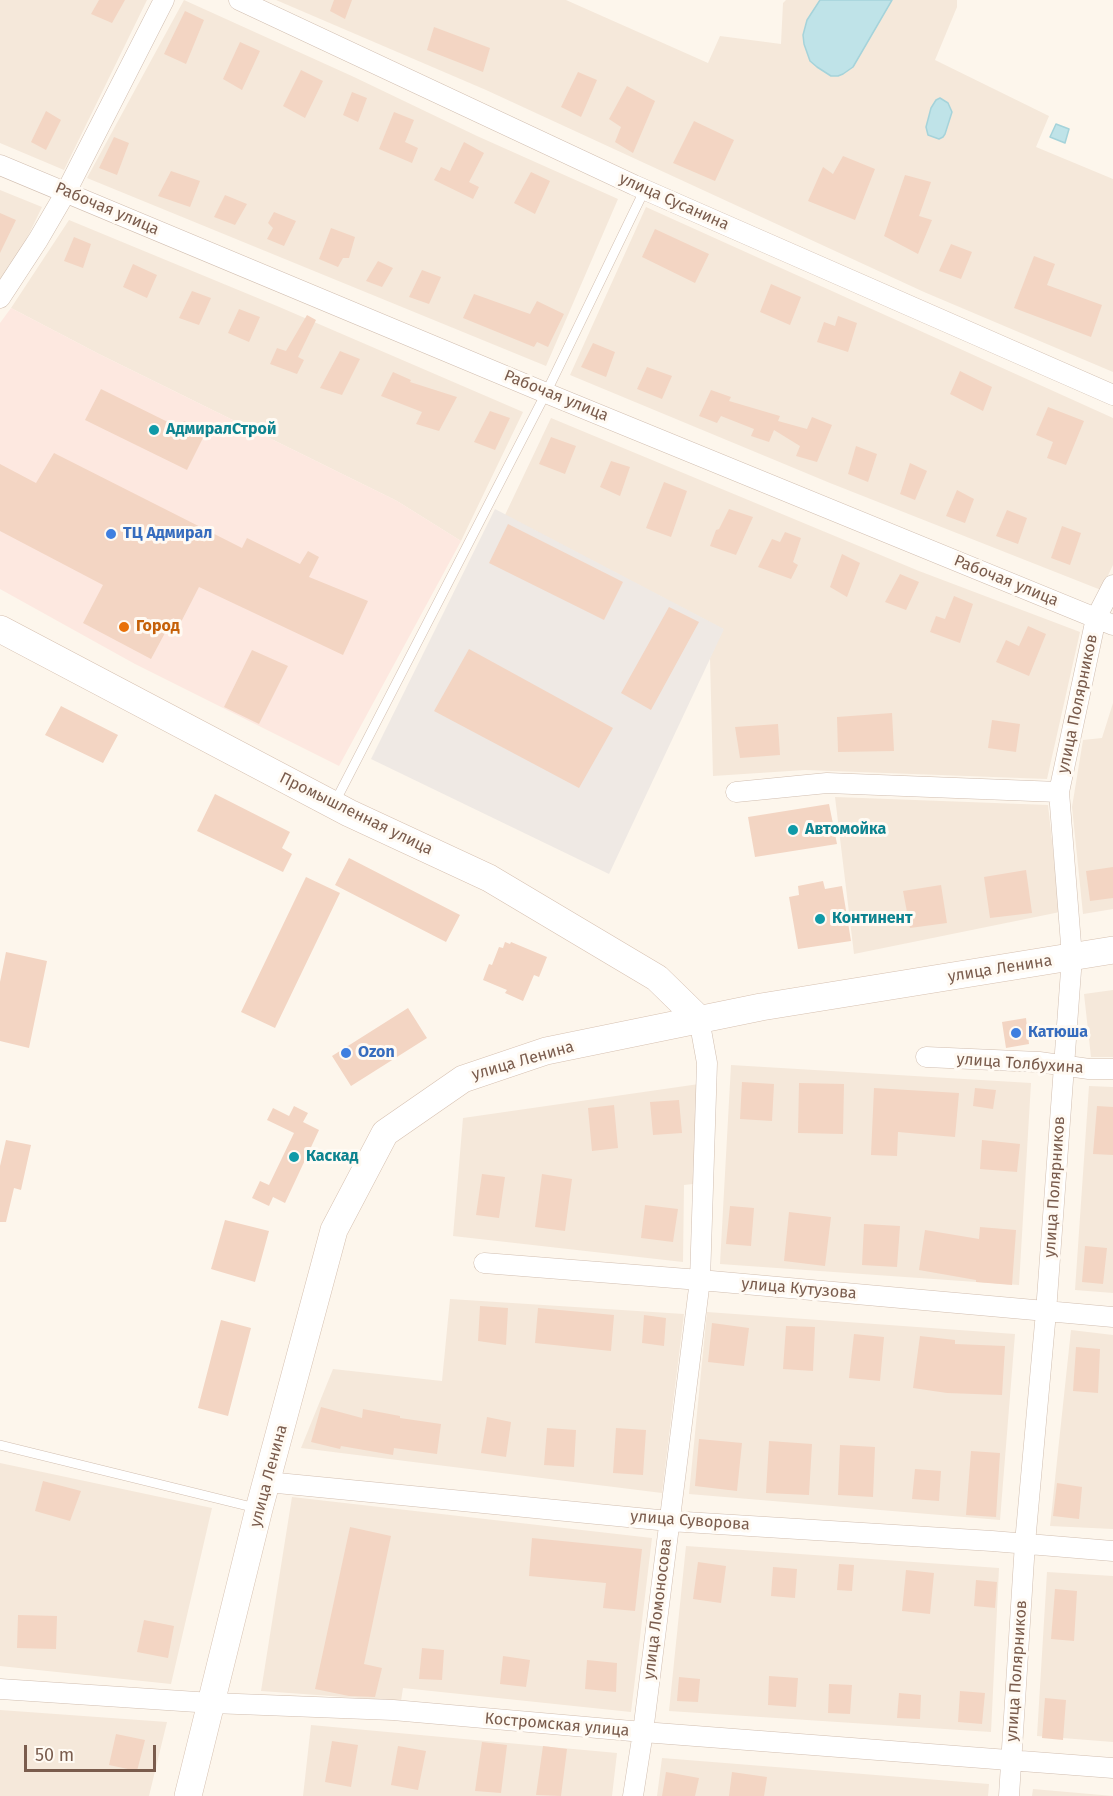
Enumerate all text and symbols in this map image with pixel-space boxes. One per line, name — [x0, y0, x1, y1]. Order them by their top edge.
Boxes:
street label: улица Сусанина — [616, 169, 732, 235]
street label: Рабочая улица — [52, 178, 162, 240]
street label: Рабочая улица — [501, 366, 611, 426]
place label: АдмиралСтрой — [166, 420, 276, 440]
marker: АдмиралСтрой — [147, 423, 161, 437]
place label: ТЦ Адмирал — [123, 524, 212, 544]
marker: ТЦ Адмирал — [104, 527, 118, 541]
street label: Рабочая улица — [951, 551, 1061, 611]
place label: Город — [136, 617, 180, 637]
marker: Город — [117, 620, 131, 634]
street label: улица Полярников — [1054, 633, 1102, 775]
street label: Промышленная улица — [276, 769, 436, 859]
place label: Автомойка — [805, 820, 886, 840]
marker: Автомойка — [786, 823, 800, 837]
place label: Континент — [832, 909, 913, 929]
marker: Континент — [813, 912, 827, 926]
street label: улица Ленина — [946, 951, 1054, 987]
place label: Катюша — [1028, 1023, 1088, 1043]
marker: Катюша — [1009, 1026, 1023, 1040]
street label: улица Ленина — [470, 1037, 576, 1085]
place label: Ozon — [358, 1043, 395, 1063]
marker: Ozon — [339, 1046, 353, 1060]
street label: улица Толбухина — [956, 1050, 1084, 1078]
street label: улица Полярников — [1040, 1116, 1070, 1258]
place label: Каскад — [306, 1147, 358, 1167]
marker: Каскад — [287, 1150, 301, 1164]
street label: улица Кутузова — [741, 1274, 857, 1304]
street label: улица Ленина — [246, 1423, 292, 1529]
street label: улица Суворова — [630, 1507, 750, 1535]
street label: улица Ломоносова — [640, 1537, 676, 1681]
street label: улица Полярников — [1002, 1600, 1032, 1742]
street label: Костромская улица — [484, 1709, 630, 1741]
scale bar — [27, 1733, 159, 1771]
text: 50 m — [35, 1744, 74, 1766]

